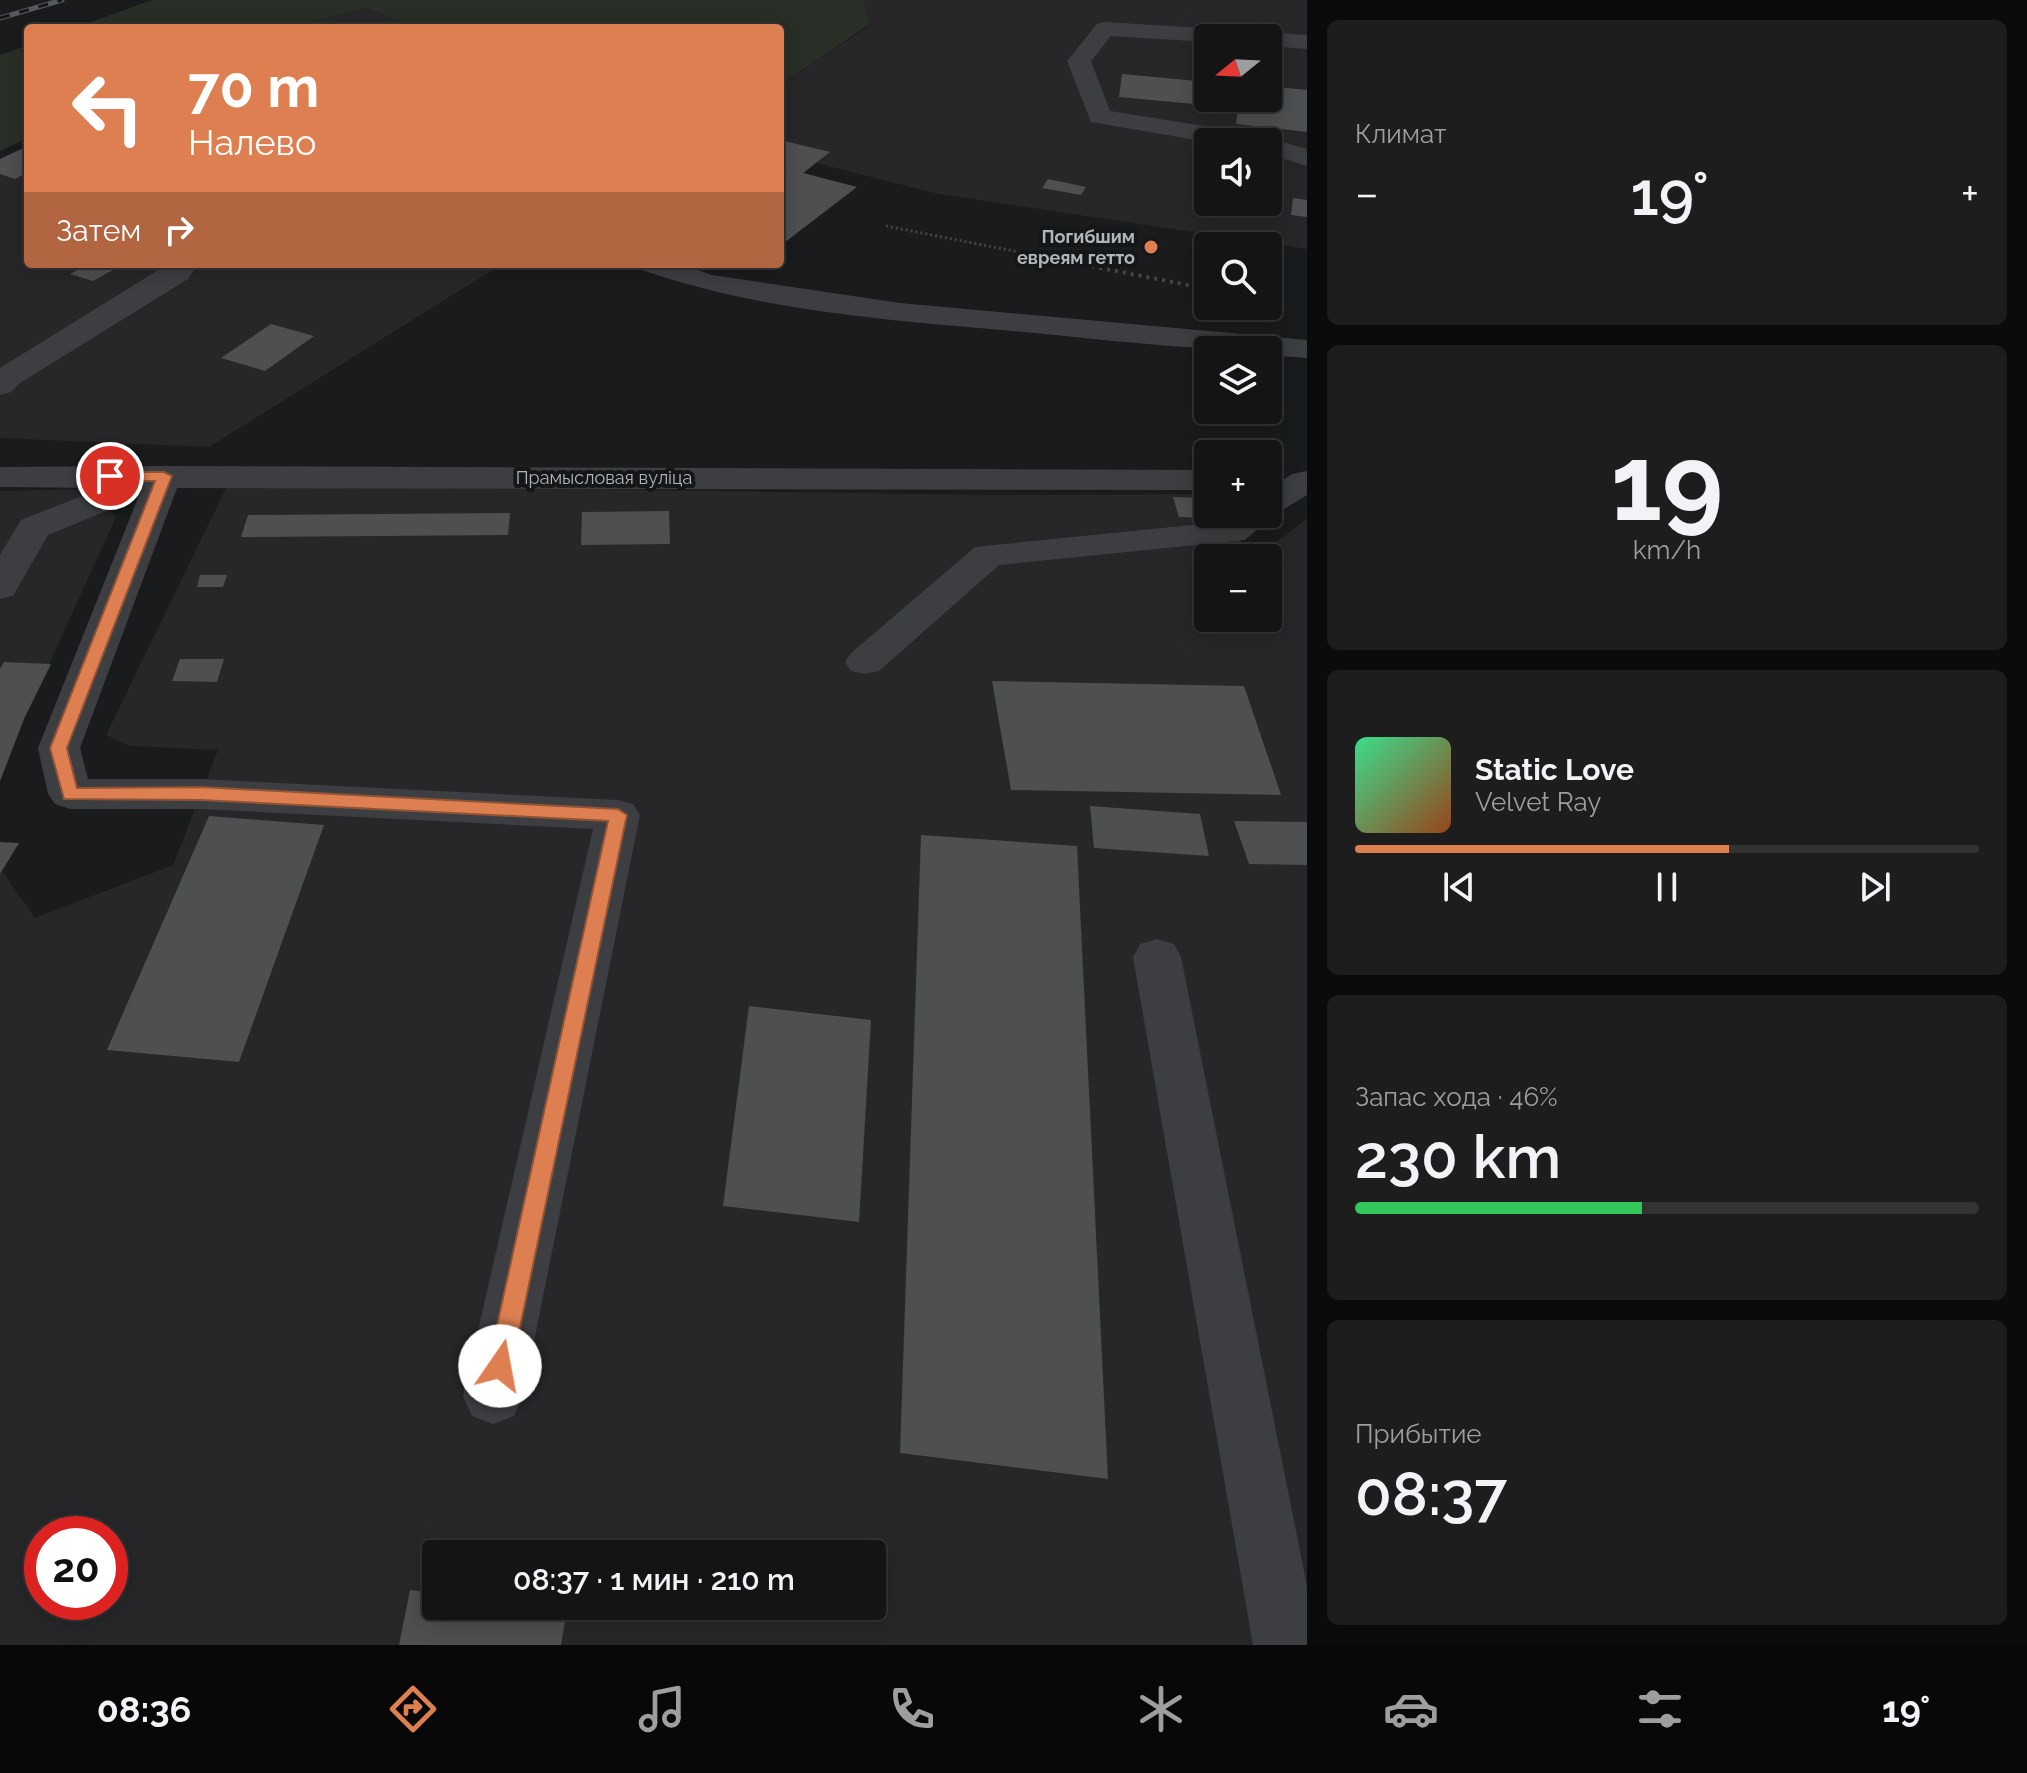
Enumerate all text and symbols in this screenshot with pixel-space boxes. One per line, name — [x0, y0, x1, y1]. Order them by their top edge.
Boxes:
north arrow — [1194, 24, 1282, 112]
map controls — [1194, 24, 1282, 632]
text: 70 m — [188, 54, 319, 120]
icon: left — [56, 56, 160, 160]
text: Климат — [1355, 119, 1446, 149]
text: Налево — [188, 121, 316, 163]
button: sound — [1194, 128, 1282, 216]
text: 19° — [1630, 159, 1709, 229]
text: − — [1355, 168, 1379, 219]
text: + — [1961, 168, 1979, 219]
icon: right — [157, 208, 201, 252]
text: Затем — [56, 213, 141, 248]
place label: Погибшим евреям гетто — [1017, 226, 1135, 268]
button: search — [1194, 232, 1282, 320]
marker: Погибшим евреям гетто — [1142, 238, 1160, 256]
button: layers — [1194, 336, 1282, 424]
text: 19 — [1611, 422, 1723, 544]
button: + — [1194, 440, 1282, 528]
pin — [76, 442, 144, 510]
icon: arrive — [88, 454, 132, 498]
street label: Прамысловая вуліца — [516, 467, 692, 488]
text: km/h — [1633, 535, 1701, 565]
button: − — [1194, 544, 1282, 632]
text: Static Love — [1475, 752, 1634, 787]
text: Velvet Ray — [1475, 787, 1601, 817]
icon: previous — [1437, 865, 1481, 909]
icon: pause — [1645, 865, 1689, 909]
icon: next — [1853, 865, 1897, 909]
text: Запас хода · 46% — [1355, 1082, 1558, 1112]
text: 230 km — [1355, 1122, 1561, 1192]
position arrow — [458, 1324, 542, 1408]
text: Прибытие — [1355, 1419, 1482, 1449]
text: 08:37 — [1355, 1459, 1507, 1529]
speed limit sign: 20 — [24, 1516, 128, 1620]
text: 08:37 · 1 мин · 210 m — [513, 1562, 795, 1597]
icon: directions — [385, 1681, 441, 1737]
icon: music — [634, 1681, 690, 1737]
icon: phone — [884, 1681, 940, 1737]
icon: climate — [1133, 1681, 1189, 1737]
icon: car — [1383, 1681, 1439, 1737]
icon: filters — [1632, 1681, 1688, 1737]
text: 08:36 — [97, 1688, 191, 1730]
text: 19° — [1882, 1688, 1930, 1730]

